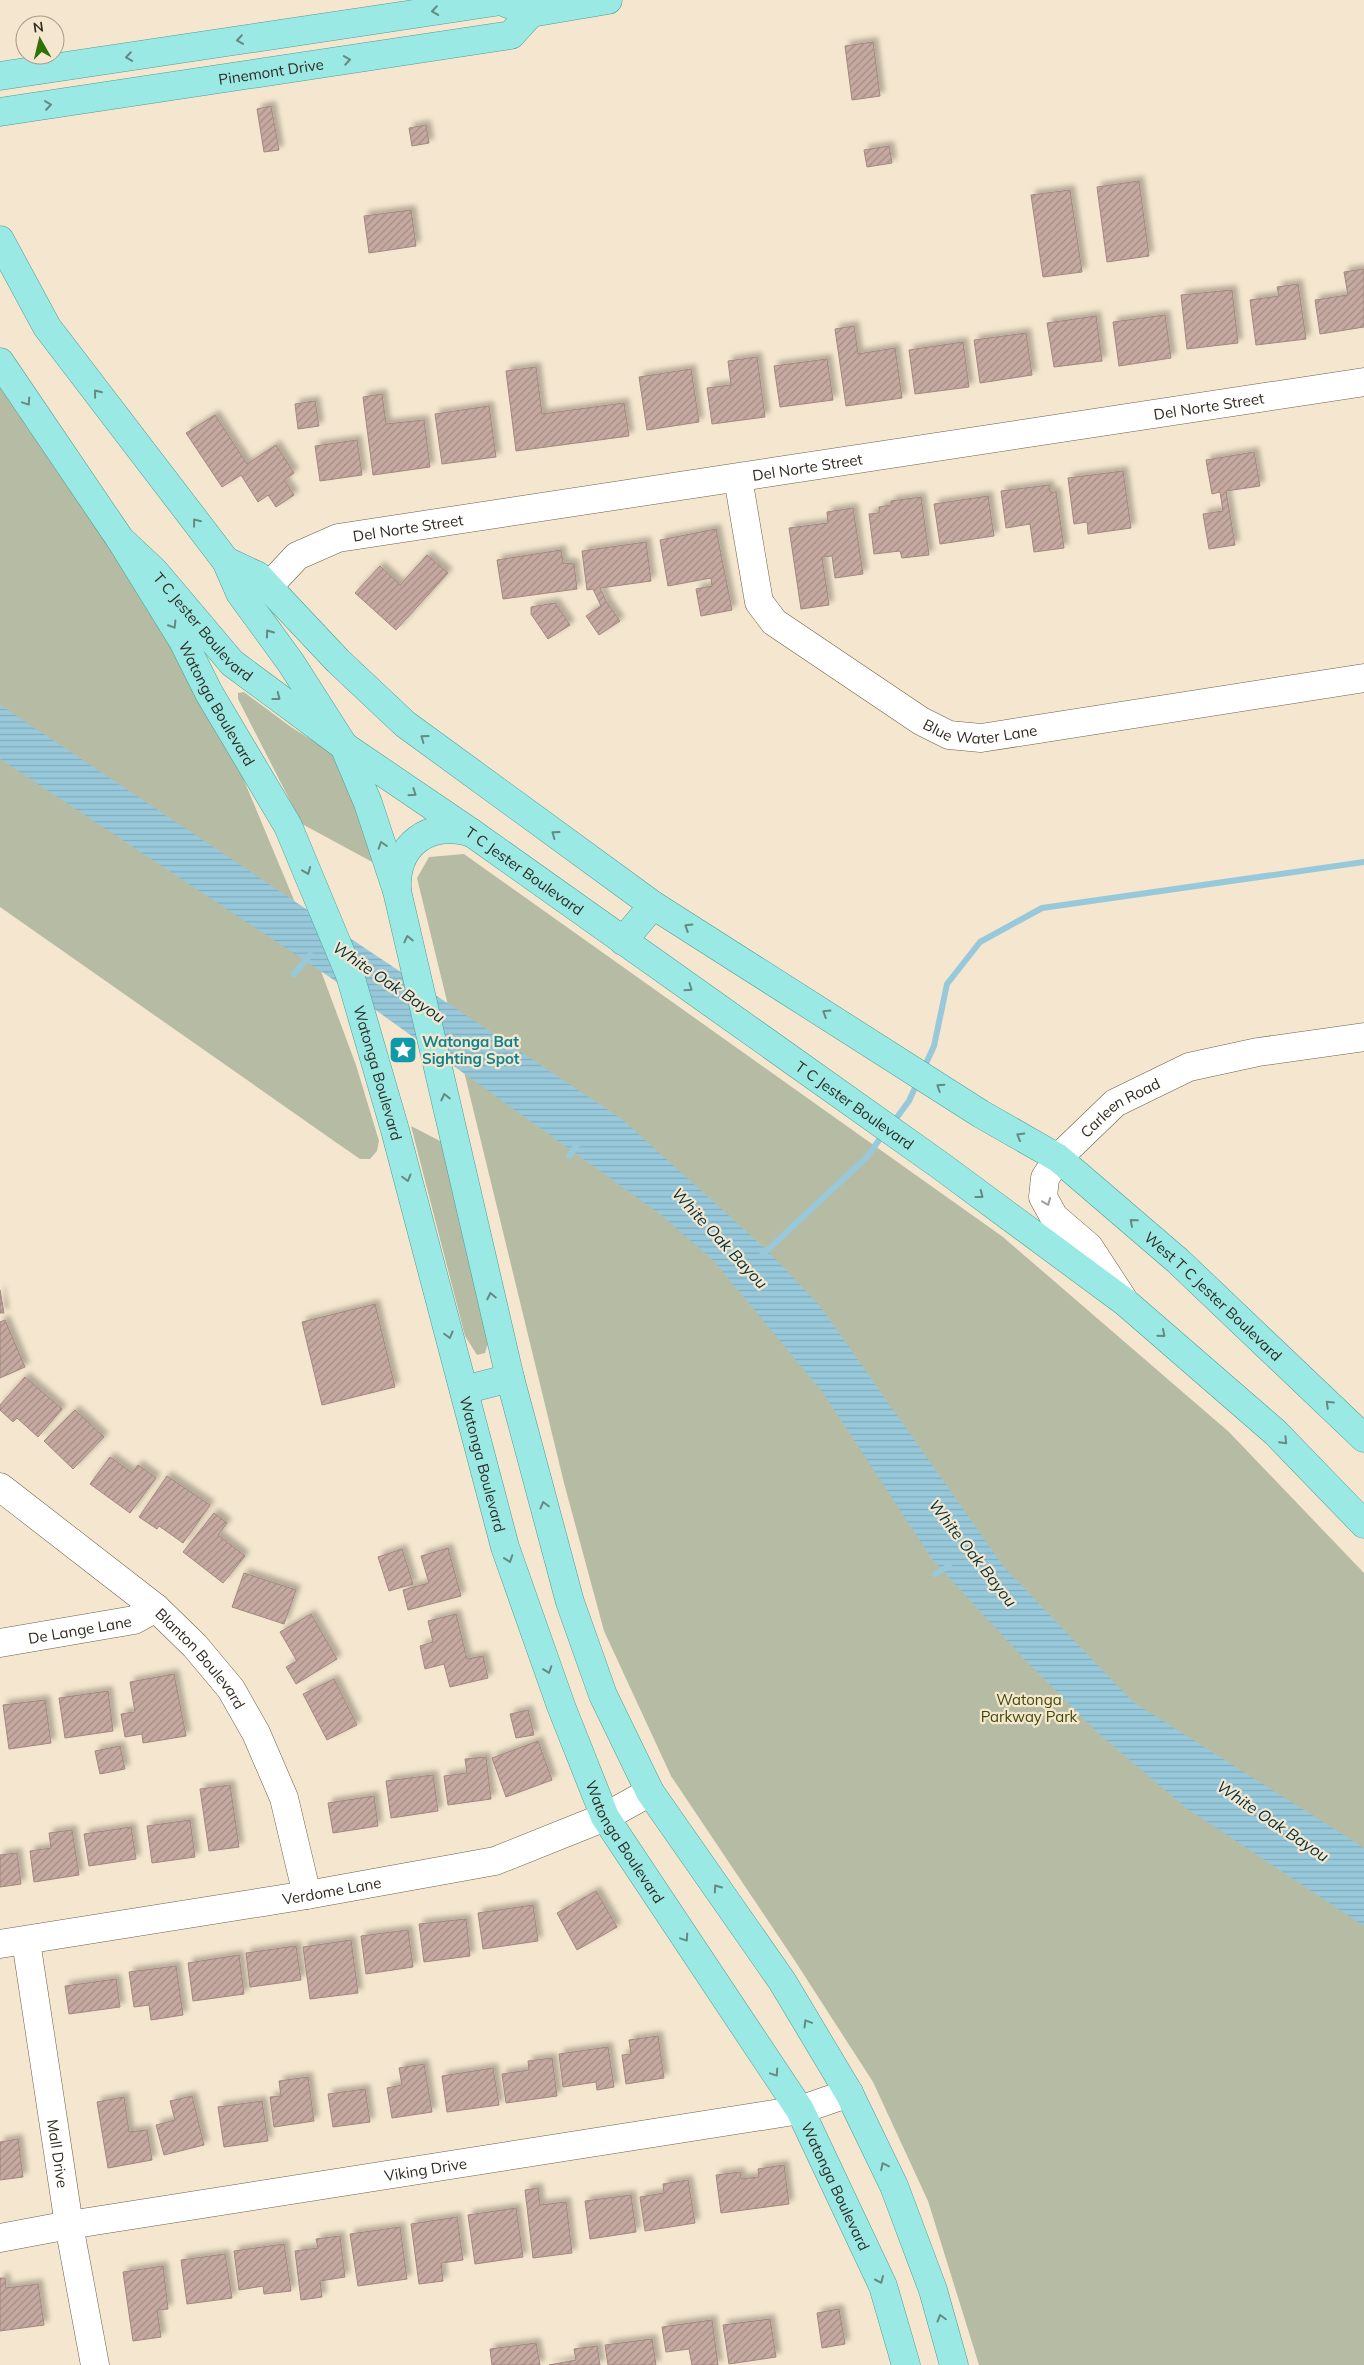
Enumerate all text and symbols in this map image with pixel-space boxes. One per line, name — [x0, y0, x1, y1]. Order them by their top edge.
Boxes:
one-way arrow — [431, 5, 440, 15]
north arrow — [15, 15, 65, 65]
text: N — [32, 17, 45, 37]
one-way arrow — [236, 34, 244, 45]
one-way arrow — [124, 51, 132, 62]
street label: Pinemont Drive — [217, 54, 325, 88]
one-way arrow — [344, 55, 352, 66]
one-way arrow — [44, 100, 53, 110]
street label: Del Norte Street — [1152, 388, 1265, 423]
one-way arrow — [95, 390, 103, 399]
one-way arrow — [21, 397, 30, 406]
street label: Del Norte Street — [751, 449, 864, 484]
street label: Del Norte Street — [351, 510, 464, 545]
one-way arrow — [194, 519, 202, 528]
street label: T C Jester Boulevard — [149, 568, 257, 685]
one-way arrow — [166, 620, 176, 629]
one-way arrow — [266, 629, 275, 639]
street label: Watonga Boulevard — [175, 638, 259, 769]
one-way arrow — [271, 691, 280, 699]
street label: Blue Water Lane — [920, 714, 1038, 747]
one-way arrow — [421, 735, 430, 743]
one-way arrow — [408, 787, 417, 796]
street label: T C Jester Boulevard — [462, 822, 588, 919]
one-way arrow — [552, 831, 561, 839]
one-way arrow — [378, 841, 388, 850]
one-way arrow — [300, 866, 311, 875]
one-way arrow — [684, 924, 694, 933]
one-way arrow — [403, 934, 414, 943]
water label: White Oak Bayou — [329, 937, 449, 1027]
one-way arrow — [683, 983, 692, 991]
street label: Watonga Boulevard — [350, 1003, 407, 1142]
one-way arrow — [822, 1010, 831, 1020]
place label: Watonga Bat Sighting Spot — [422, 1032, 520, 1068]
place icon: Watonga Bat Sighting Spot — [388, 1035, 418, 1065]
street label: T C Jester Boulevard — [792, 1056, 918, 1153]
street label: Carleen Road — [1076, 1073, 1163, 1141]
one-way arrow — [936, 1084, 946, 1093]
one-way arrow — [440, 1092, 451, 1101]
one-way arrow — [1016, 1132, 1025, 1142]
one-way arrow — [402, 1173, 412, 1181]
water label: White Oak Bayou — [668, 1183, 772, 1293]
one-way arrow — [974, 1189, 984, 1198]
one-way arrow — [1041, 1197, 1051, 1206]
one-way arrow — [1130, 1219, 1139, 1228]
street label: West T C Jester Boulevard — [1141, 1227, 1286, 1365]
one-way arrow — [487, 1292, 497, 1301]
one-way arrow — [1156, 1329, 1165, 1337]
one-way arrow — [444, 1330, 454, 1338]
street label: Watonga Boulevard — [456, 1394, 510, 1534]
one-way arrow — [1326, 1401, 1335, 1410]
one-way arrow — [1278, 1436, 1287, 1445]
water label: White Oak Bayou — [925, 1495, 1021, 1611]
one-way arrow — [539, 1500, 550, 1509]
one-way arrow — [503, 1554, 513, 1563]
street label: Blanton Boulevard — [152, 1604, 250, 1712]
street label: De Lange Lane — [27, 1611, 133, 1648]
one-way arrow — [542, 1665, 552, 1674]
park label: Watonga Parkway Park — [981, 1690, 1078, 1726]
water label: White Oak Bayou — [1213, 1776, 1333, 1866]
street label: Watonga Boulevard — [582, 1778, 669, 1906]
street label: Verdome Lane — [281, 1872, 383, 1908]
one-way arrow — [714, 1884, 723, 1894]
one-way arrow — [679, 1932, 688, 1941]
one-way arrow — [803, 2020, 813, 2029]
one-way arrow — [769, 2068, 779, 2077]
street label: Mall Drive — [44, 2118, 73, 2189]
street label: Watonga Boulevard — [798, 2119, 874, 2253]
street label: Viking Drive — [383, 2153, 468, 2185]
one-way arrow — [880, 2162, 890, 2171]
one-way arrow — [873, 2275, 884, 2284]
one-way arrow — [936, 2314, 946, 2323]

